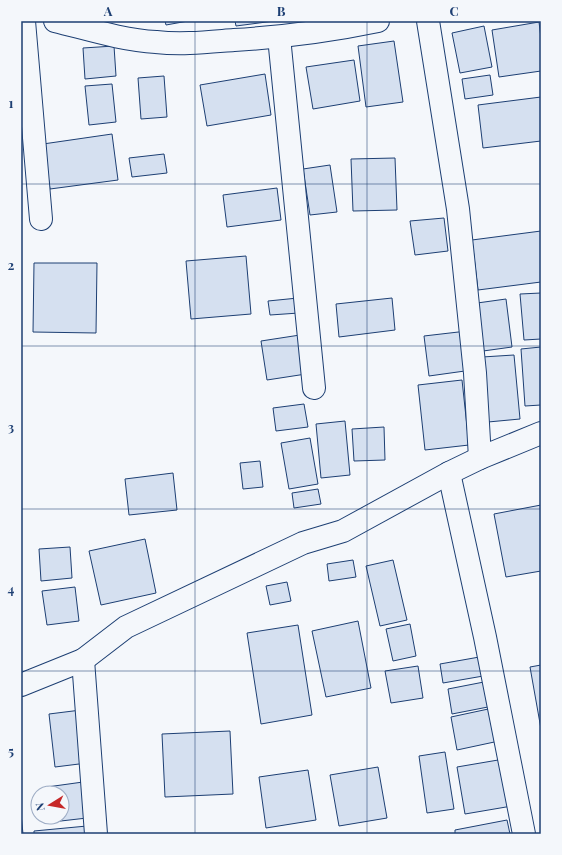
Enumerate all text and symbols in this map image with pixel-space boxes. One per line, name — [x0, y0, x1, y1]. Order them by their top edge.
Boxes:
text: A — [103, 2, 113, 19]
text: B — [277, 2, 286, 19]
text: C — [449, 2, 459, 19]
text: 1 — [9, 94, 14, 111]
text: 2 — [8, 256, 15, 273]
text: 3 — [8, 418, 14, 435]
text: 4 — [8, 580, 15, 597]
text: 5 — [8, 742, 14, 759]
north arrow — [30, 785, 70, 825]
text: N — [32, 802, 48, 812]

